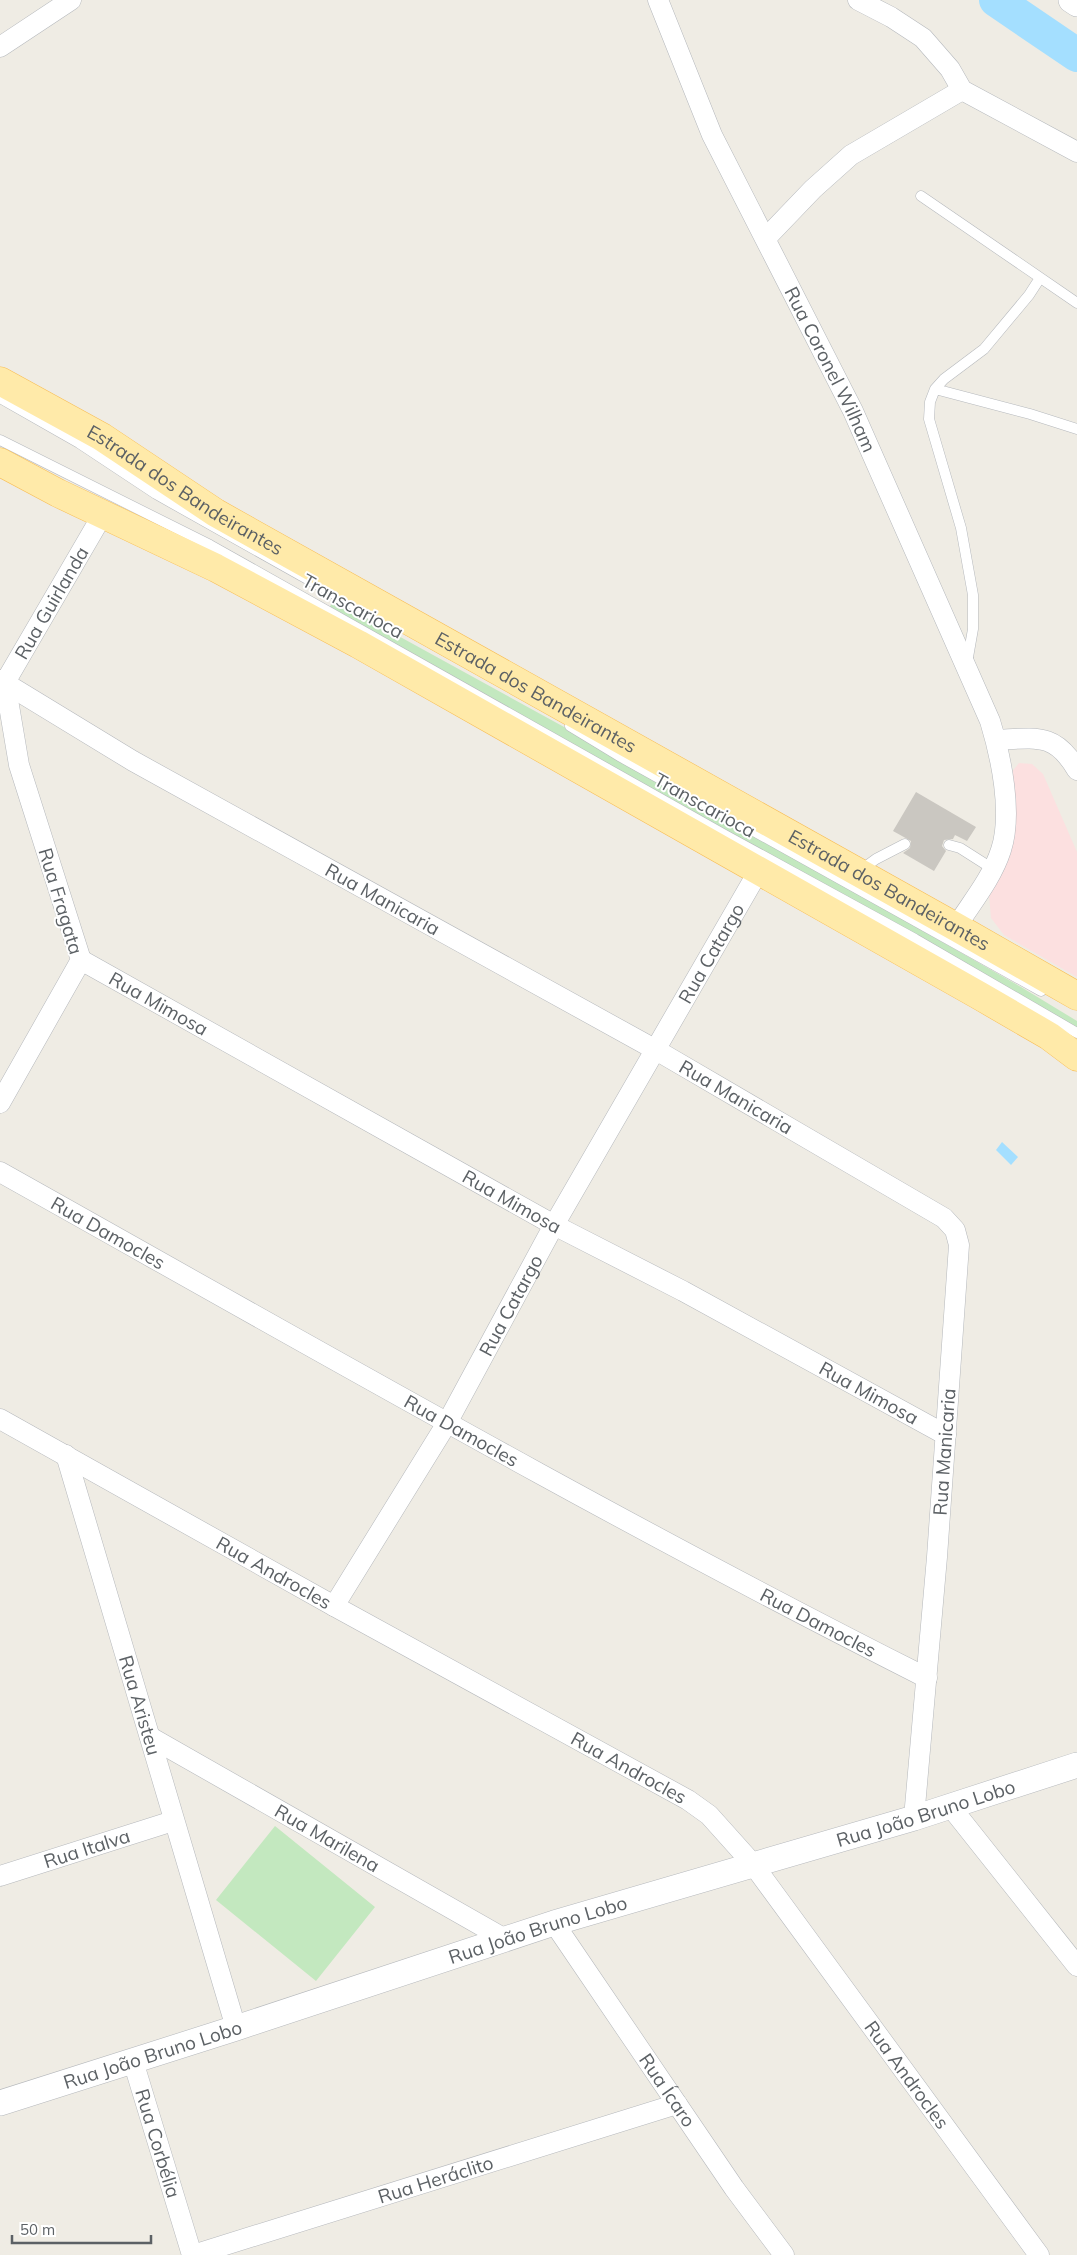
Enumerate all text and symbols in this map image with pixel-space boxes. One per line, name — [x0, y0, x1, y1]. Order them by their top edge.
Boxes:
street label: Rua Coronel Wilham — [779, 282, 882, 456]
street label: Estrada dos Bandeirantes — [83, 419, 287, 560]
street label: Rua Guirlanda — [9, 542, 94, 664]
street label: Transcarioca — [298, 568, 408, 644]
street label: Estrada dos Bandeirantes — [431, 626, 641, 758]
street label: Transcarioca — [650, 767, 760, 843]
street label: Estrada dos Bandeirantes — [784, 824, 994, 956]
street label: Rua Fragata — [33, 845, 89, 957]
street label: Rua Manicaria — [321, 858, 444, 940]
street label: Rua Catargo — [673, 899, 749, 1008]
street label: Rua Mimosa — [105, 966, 212, 1041]
street label: Rua Manicaria — [675, 1054, 797, 1139]
street label: Rua Mimosa — [458, 1164, 565, 1239]
street label: Rua Damocles — [47, 1191, 169, 1274]
street label: Rua Catargo — [474, 1250, 548, 1360]
street label: Rua Mimosa — [815, 1356, 923, 1430]
street label: Rua Manicaria — [928, 1388, 960, 1516]
street label: Rua Damocles — [400, 1389, 523, 1472]
street label: Rua Androcles — [212, 1531, 336, 1614]
street label: Rua Damocles — [756, 1582, 880, 1662]
street label: Rua Aristeu — [114, 1652, 166, 1758]
street label: Rua Androcles — [567, 1726, 691, 1809]
street label: Rua João Bruno Lobo — [833, 1774, 1018, 1852]
street label: Rua Marilena — [270, 1799, 384, 1877]
street label: Rua Italva — [41, 1823, 133, 1873]
street label: Rua João Bruno Lobo — [445, 1890, 630, 1969]
street label: Rua João Bruno Lobo — [60, 2015, 245, 2094]
street label: Rua Androcles — [859, 2016, 955, 2134]
street label: Rua Ícaro — [634, 2049, 701, 2131]
street label: Rua Corbélia — [130, 2086, 186, 2201]
street label: Rua Heráclito — [375, 2150, 496, 2209]
scale bar — [12, 2212, 151, 2244]
text: 50 m — [20, 2220, 55, 2239]

